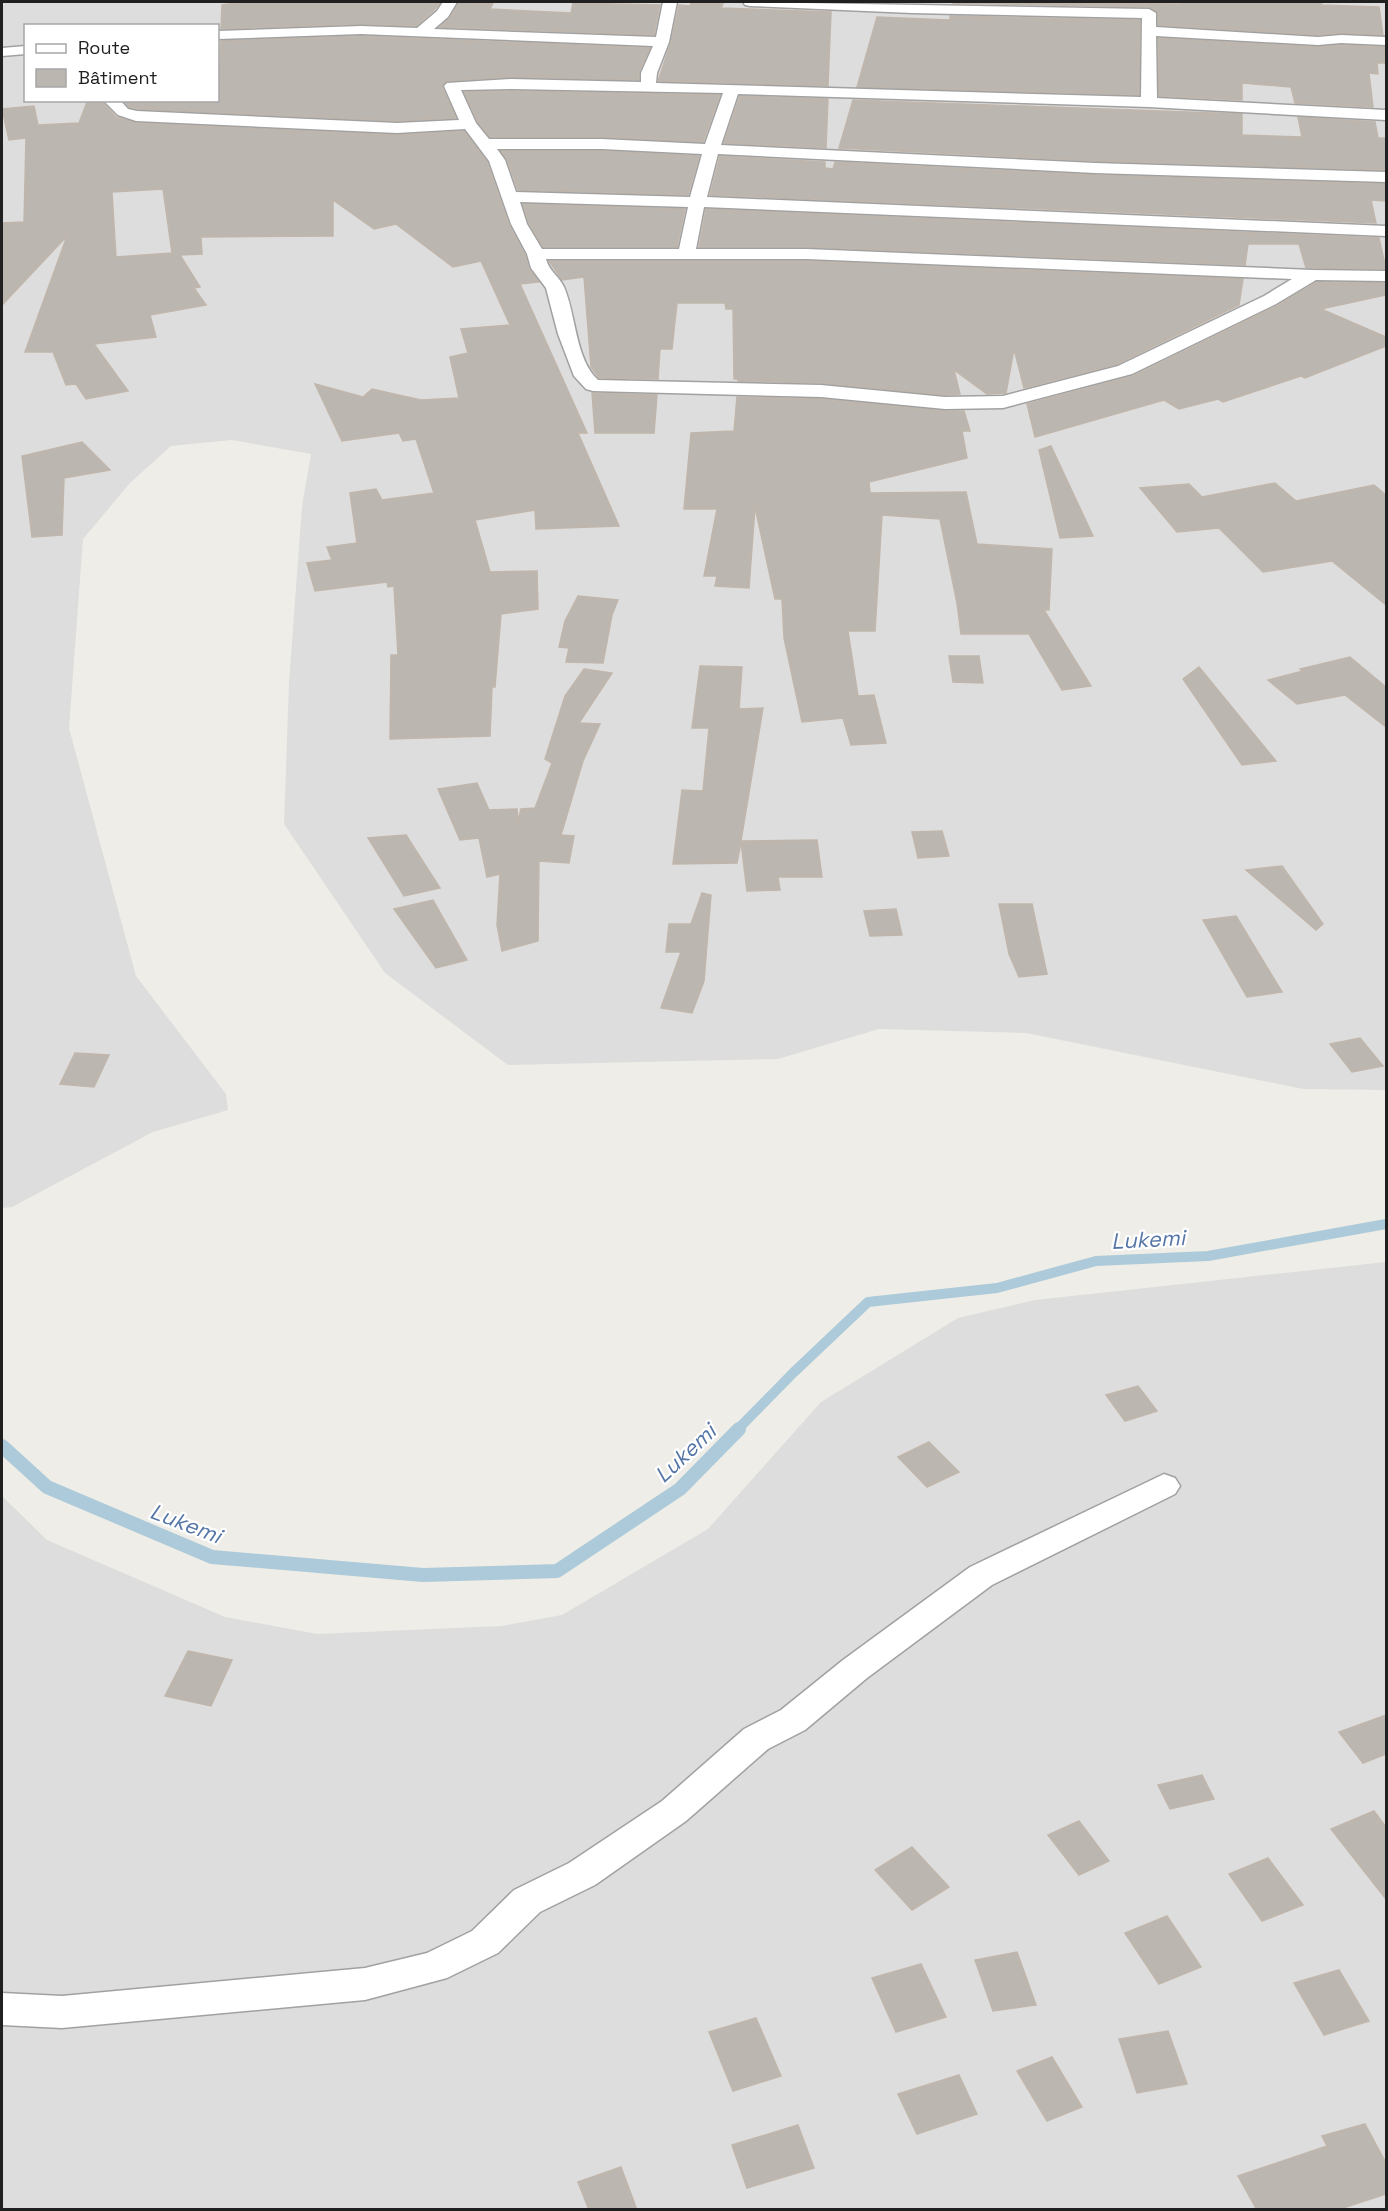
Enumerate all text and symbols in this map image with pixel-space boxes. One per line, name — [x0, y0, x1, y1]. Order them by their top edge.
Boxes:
legend — [24, 24, 219, 102]
text: Route — [78, 36, 130, 59]
text: Bâtiment — [78, 66, 158, 89]
water label: Lukemi — [1110, 1223, 1188, 1255]
water label: Lukemi — [648, 1416, 724, 1488]
water label: Lukemi — [146, 1497, 228, 1550]

